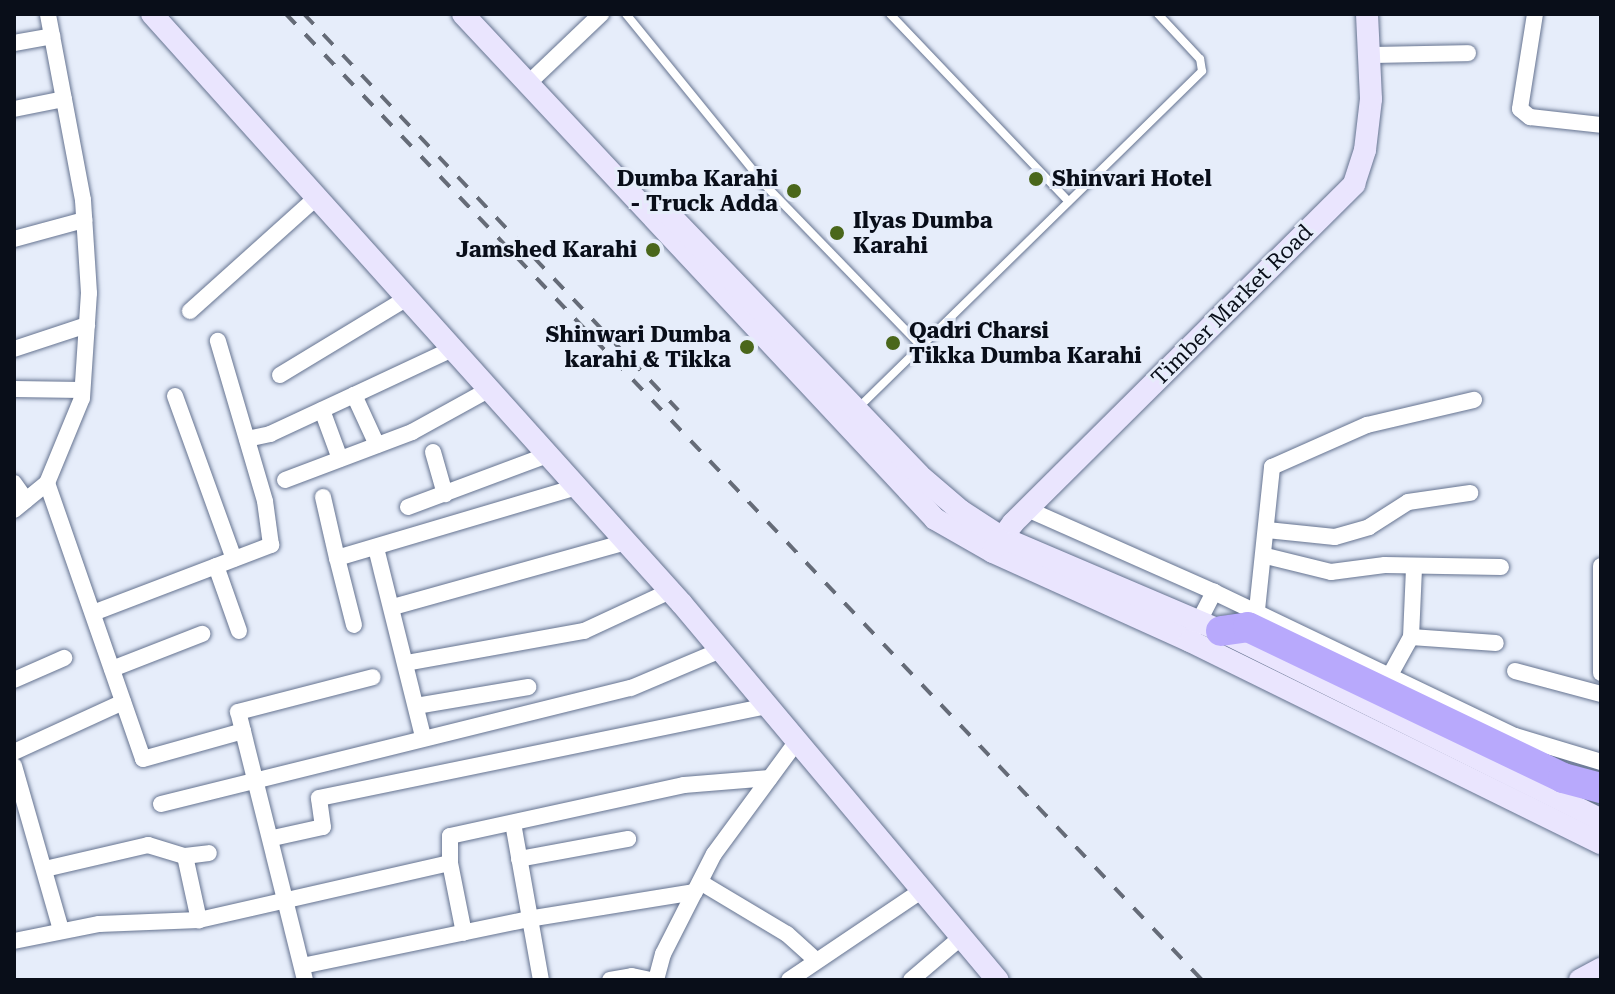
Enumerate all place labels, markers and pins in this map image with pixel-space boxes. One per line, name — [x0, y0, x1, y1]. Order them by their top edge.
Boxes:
place label: Dumba Karahi - Truck Adda — [617, 165, 778, 216]
place label: Shinvari Hotel — [1052, 166, 1212, 192]
marker: Shinvari Hotel — [1027, 170, 1045, 188]
marker: Dumba Karahi - Truck Adda — [785, 182, 803, 200]
place label: Ilyas Dumba Karahi — [853, 207, 993, 258]
marker: Ilyas Dumba Karahi — [828, 224, 846, 242]
place label: Jamshed Karahi — [456, 237, 637, 263]
marker: Jamshed Karahi — [644, 241, 662, 259]
place label: Qadri Charsi Tikka Dumba Karahi — [909, 317, 1142, 368]
place label: Shinwari Dumba karahi & Tikka — [546, 321, 731, 372]
marker: Qadri Charsi Tikka Dumba Karahi — [884, 334, 902, 352]
marker: Shinwari Dumba karahi & Tikka — [738, 338, 756, 356]

